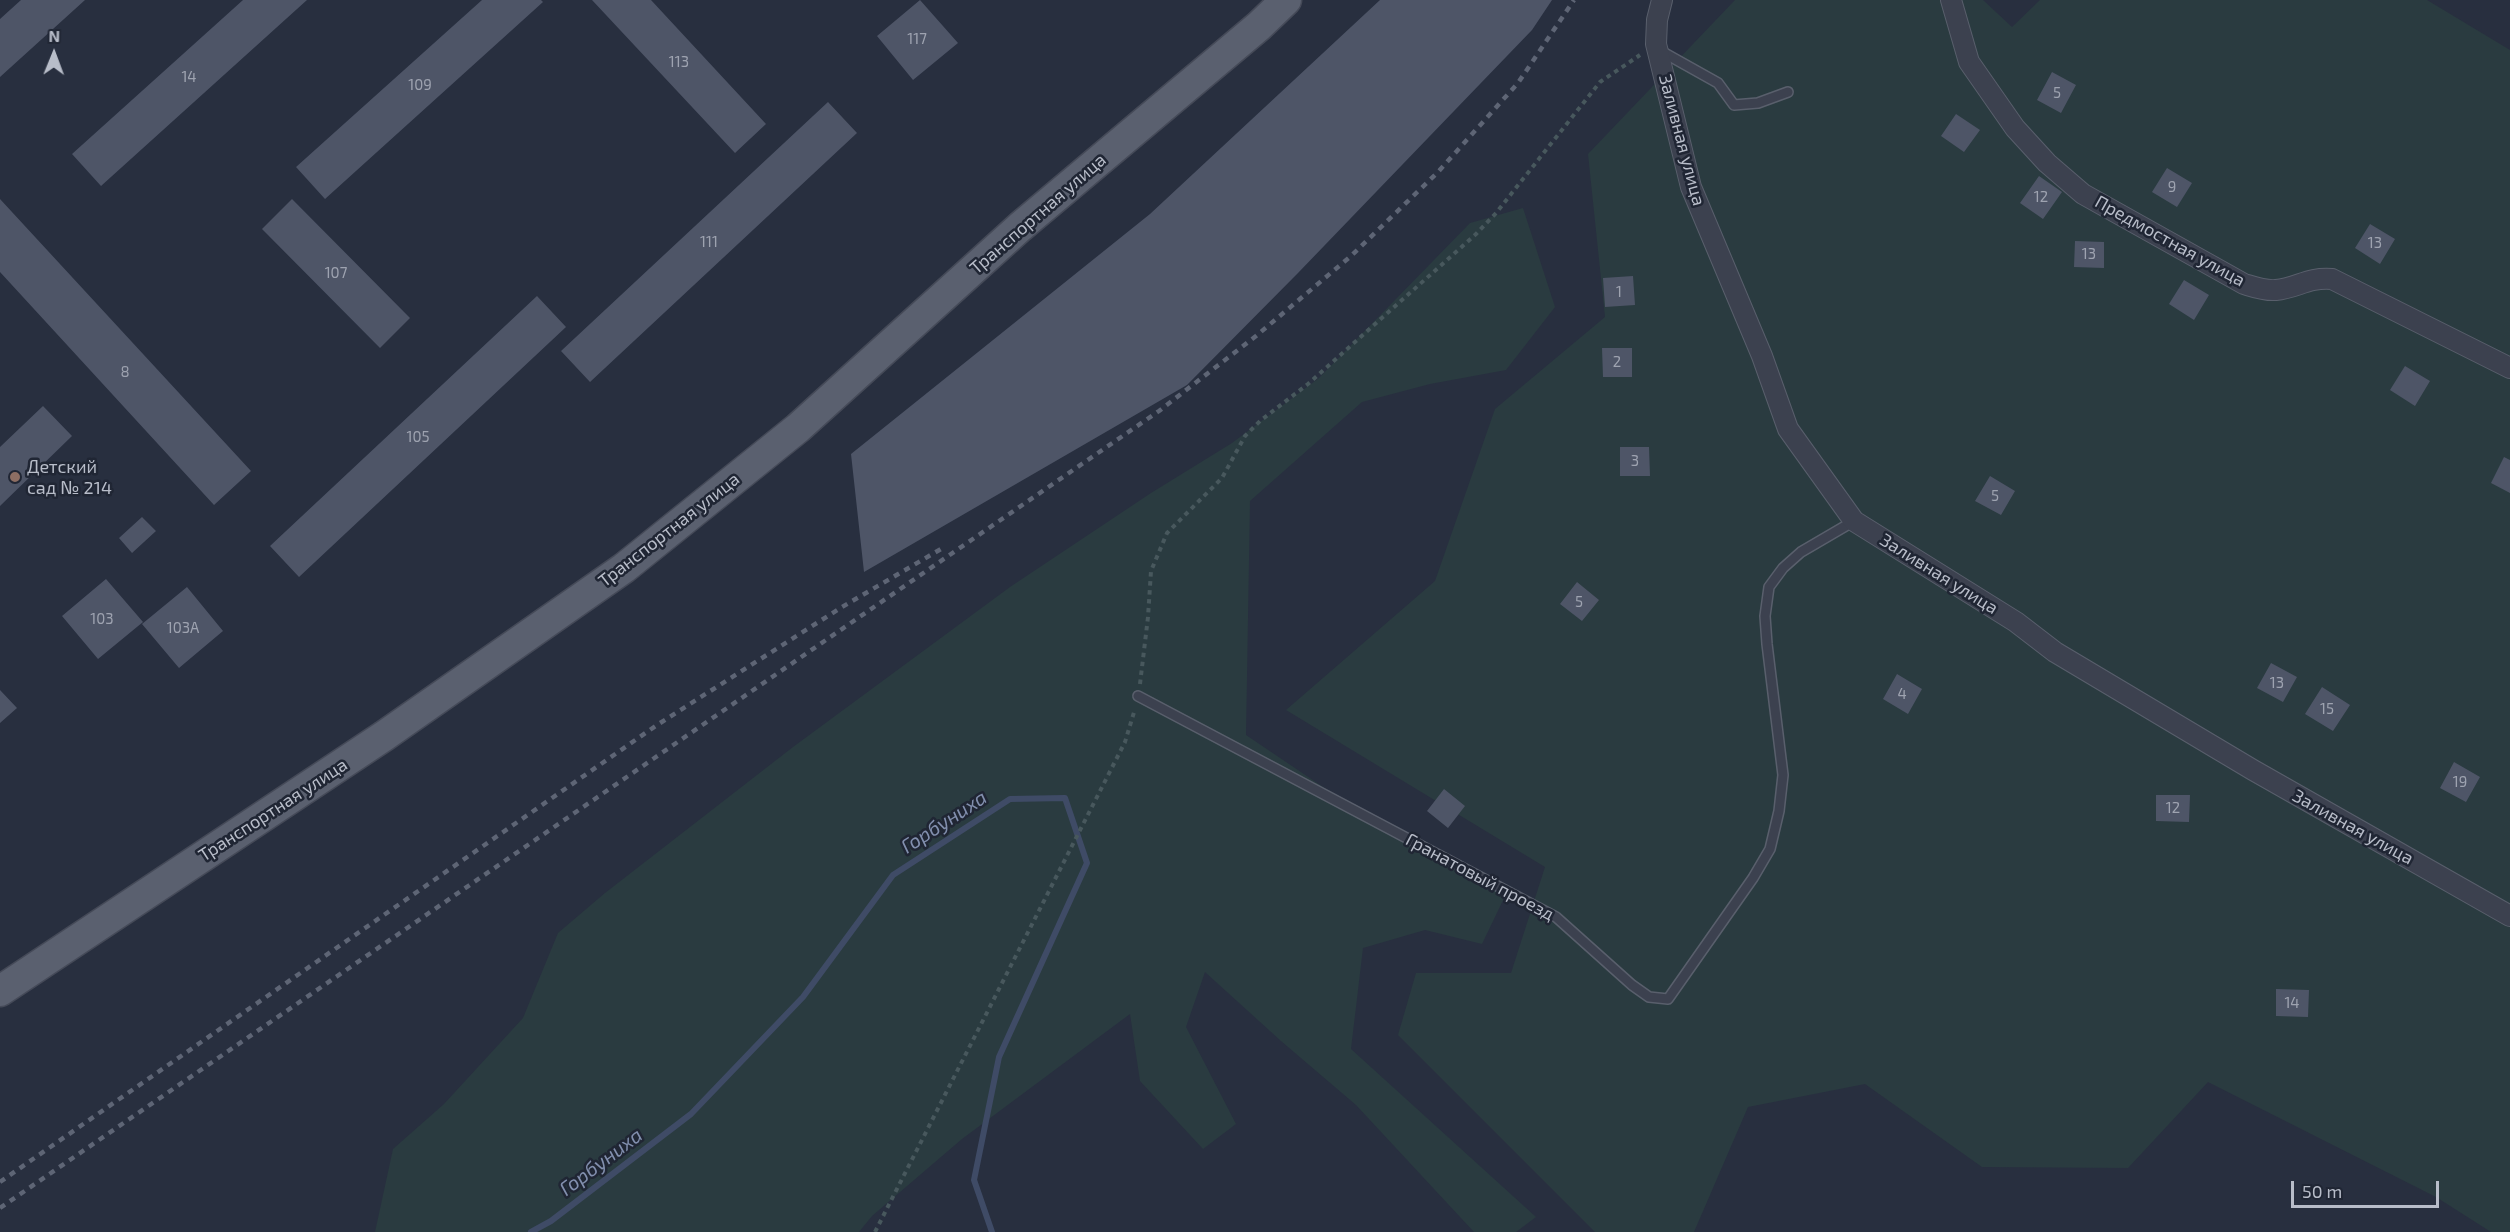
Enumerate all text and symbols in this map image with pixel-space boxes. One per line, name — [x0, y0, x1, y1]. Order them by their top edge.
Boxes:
north arrow — [24, 24, 84, 84]
text: N — [48, 26, 60, 45]
house number: 117 — [907, 30, 927, 48]
house number: 113 — [669, 53, 689, 71]
house number: 14 — [181, 68, 197, 86]
street label: Заливная улица — [1654, 72, 1710, 208]
house number: 109 — [408, 76, 432, 94]
house number: 5 — [2053, 84, 2061, 102]
street label: Транспортная улица — [966, 149, 1110, 279]
house number: 9 — [2168, 178, 2176, 196]
house number: 12 — [2034, 188, 2048, 206]
street label: Предмостная улица — [2091, 191, 2249, 291]
house number: 111 — [700, 233, 718, 251]
house number: 13 — [2368, 234, 2382, 252]
house number: 13 — [2082, 245, 2096, 263]
house number: 107 — [325, 264, 347, 282]
house number: 1 — [1616, 283, 1622, 301]
house number: 2 — [1613, 353, 1621, 371]
house number: 8 — [120, 363, 130, 381]
house number: 105 — [406, 428, 430, 446]
house number: 3 — [1631, 452, 1639, 470]
place label: Детский сад № 214 — [27, 456, 112, 498]
street label: Транспортная улица — [594, 468, 744, 592]
marker: Детский сад № 214 — [8, 470, 22, 484]
house number: 5 — [1991, 487, 1999, 505]
street label: Заливная улица — [1876, 529, 2002, 619]
house number: 5 — [1575, 593, 1583, 611]
house number: 103 — [90, 610, 114, 628]
house number: 103А — [167, 619, 199, 637]
house number: 13 — [2270, 674, 2284, 692]
house number: 4 — [1897, 685, 1907, 703]
house number: 15 — [2320, 700, 2334, 718]
street label: Транспортная улица — [195, 754, 351, 866]
house number: 19 — [2453, 773, 2467, 791]
water label: Горбуниха — [897, 785, 991, 859]
street label: Заливная улица — [2289, 785, 2417, 869]
house number: 12 — [2166, 799, 2180, 817]
street label: Гранатовый проезд — [1402, 829, 1558, 925]
house number: 14 — [2284, 994, 2300, 1012]
water label: Горбуниха — [555, 1123, 647, 1201]
scale bar — [2294, 1169, 2442, 1207]
text: 50 m — [2302, 1180, 2342, 1202]

